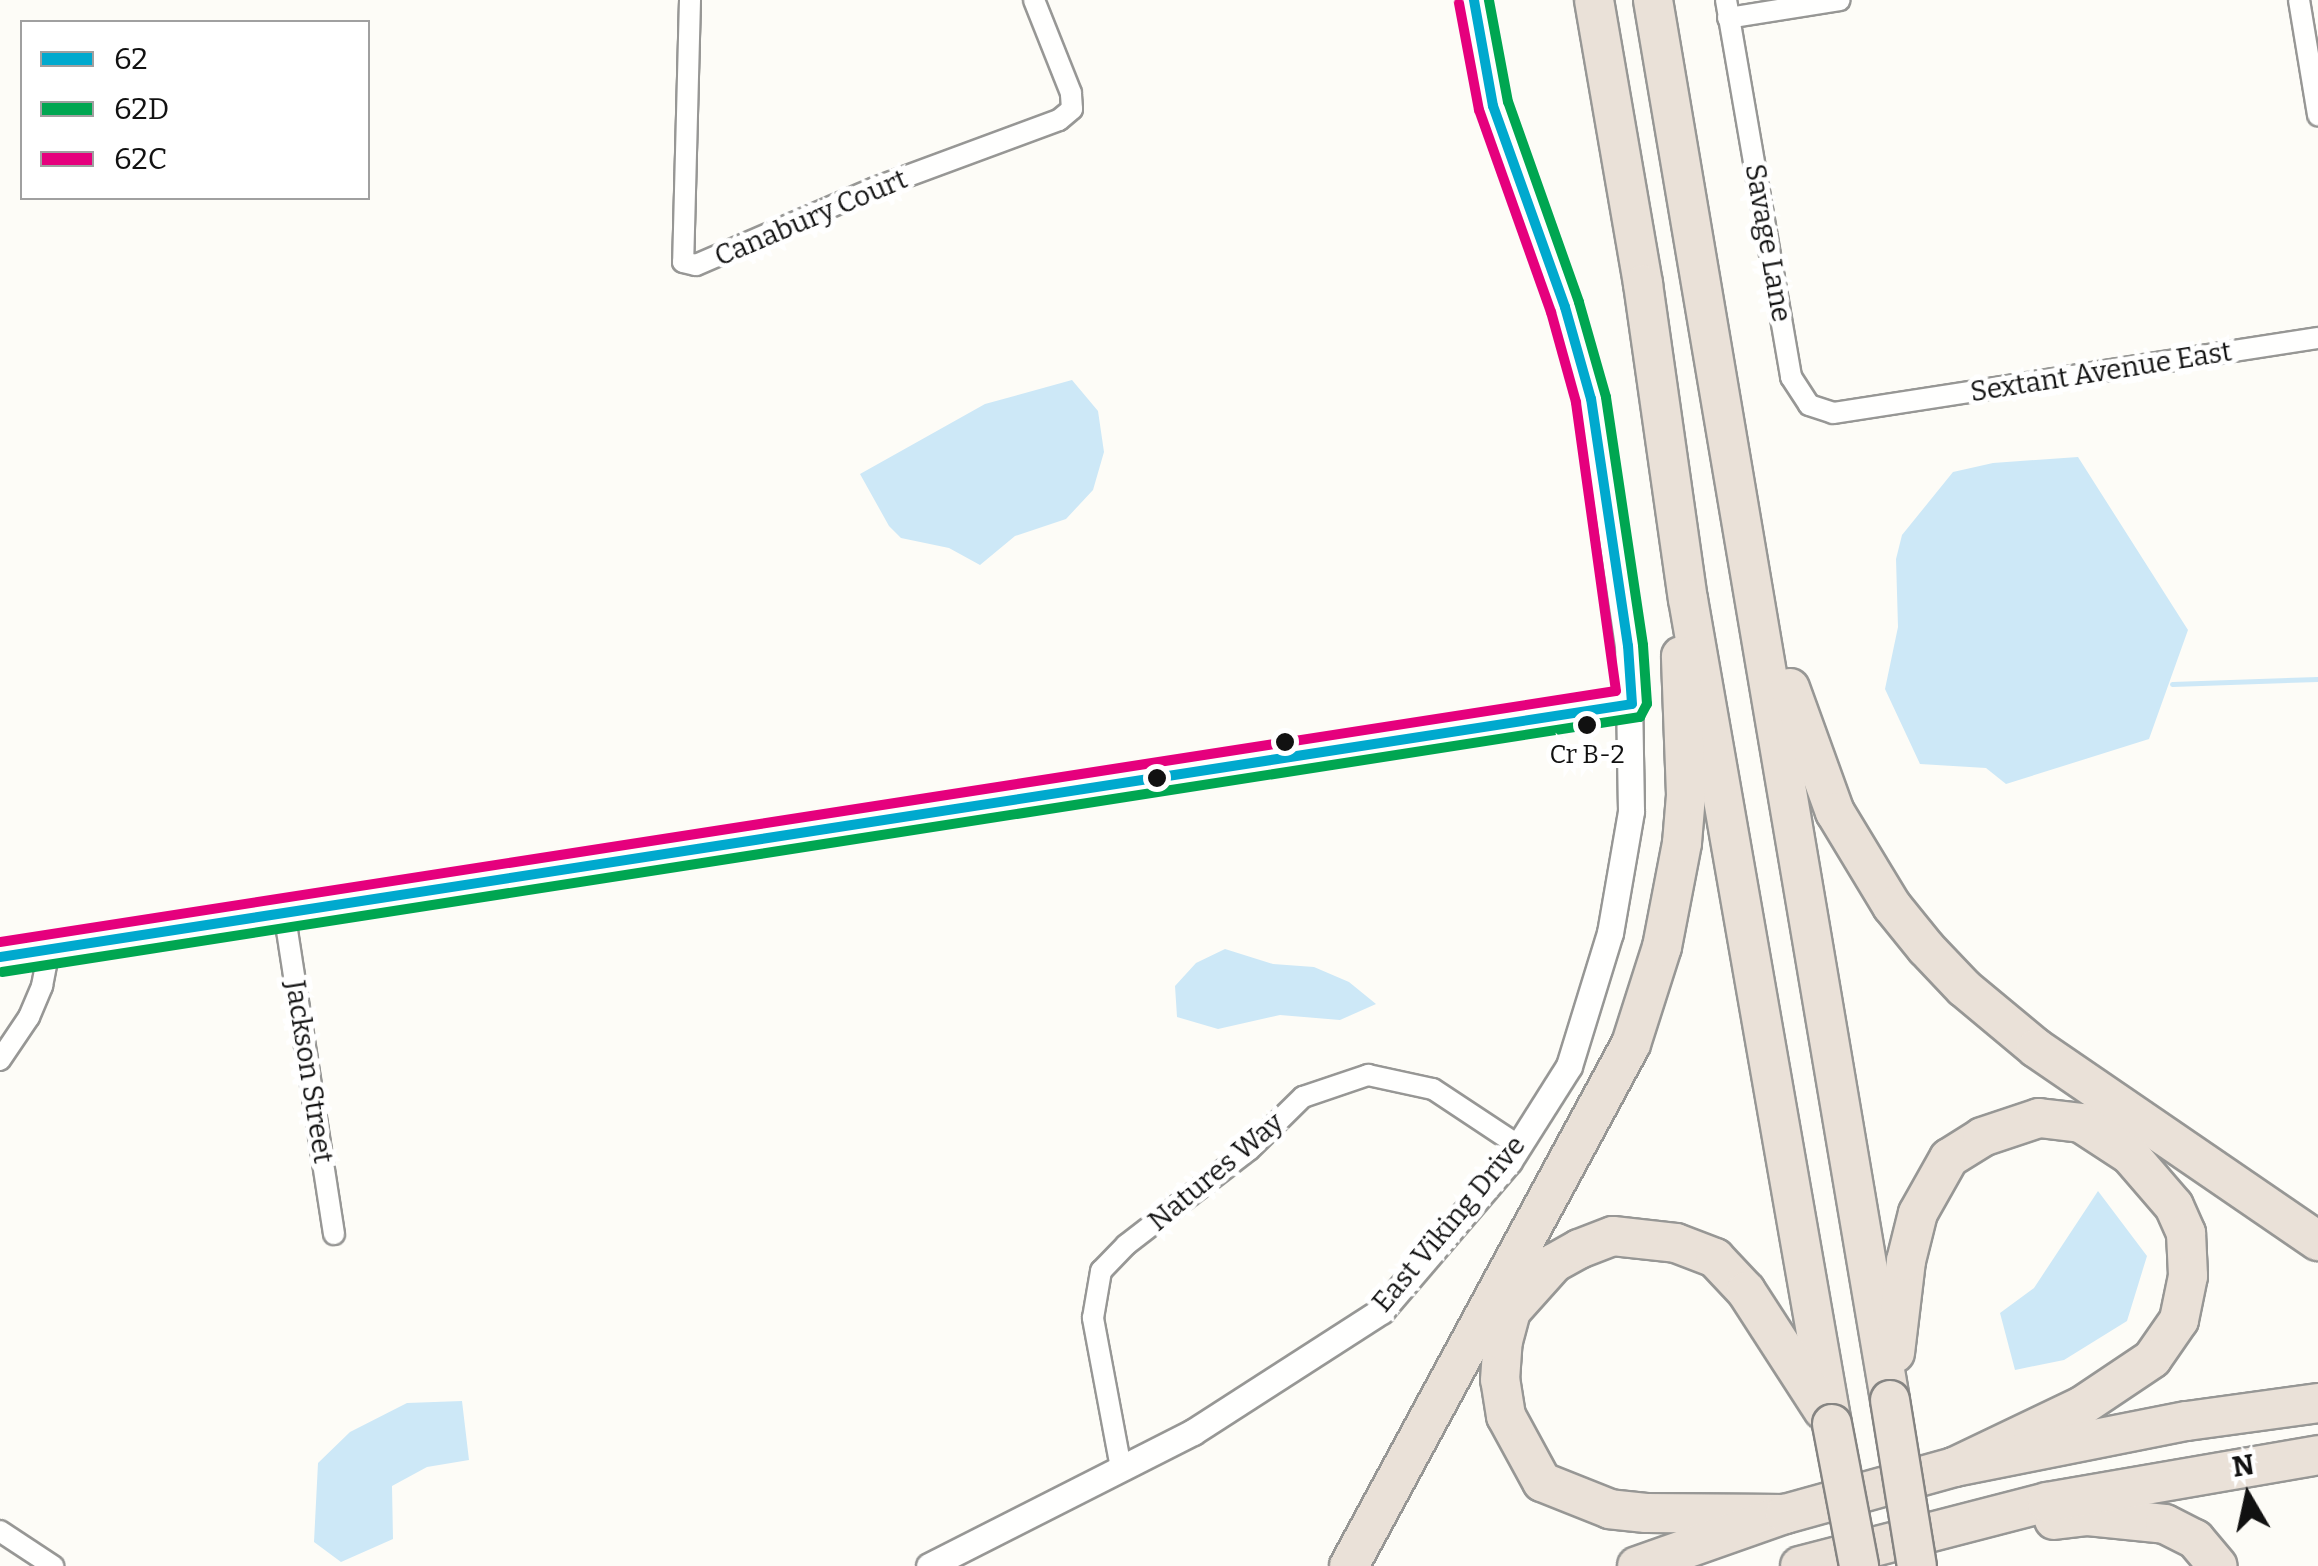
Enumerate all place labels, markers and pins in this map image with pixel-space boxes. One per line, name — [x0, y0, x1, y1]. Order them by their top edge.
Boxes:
marker: Cr B-2 — [1577, 715, 1597, 735]
unlabelled marker — [1275, 732, 1295, 752]
place label: Cr B-2 — [1549, 739, 1625, 771]
unlabelled marker — [1147, 768, 1167, 788]

